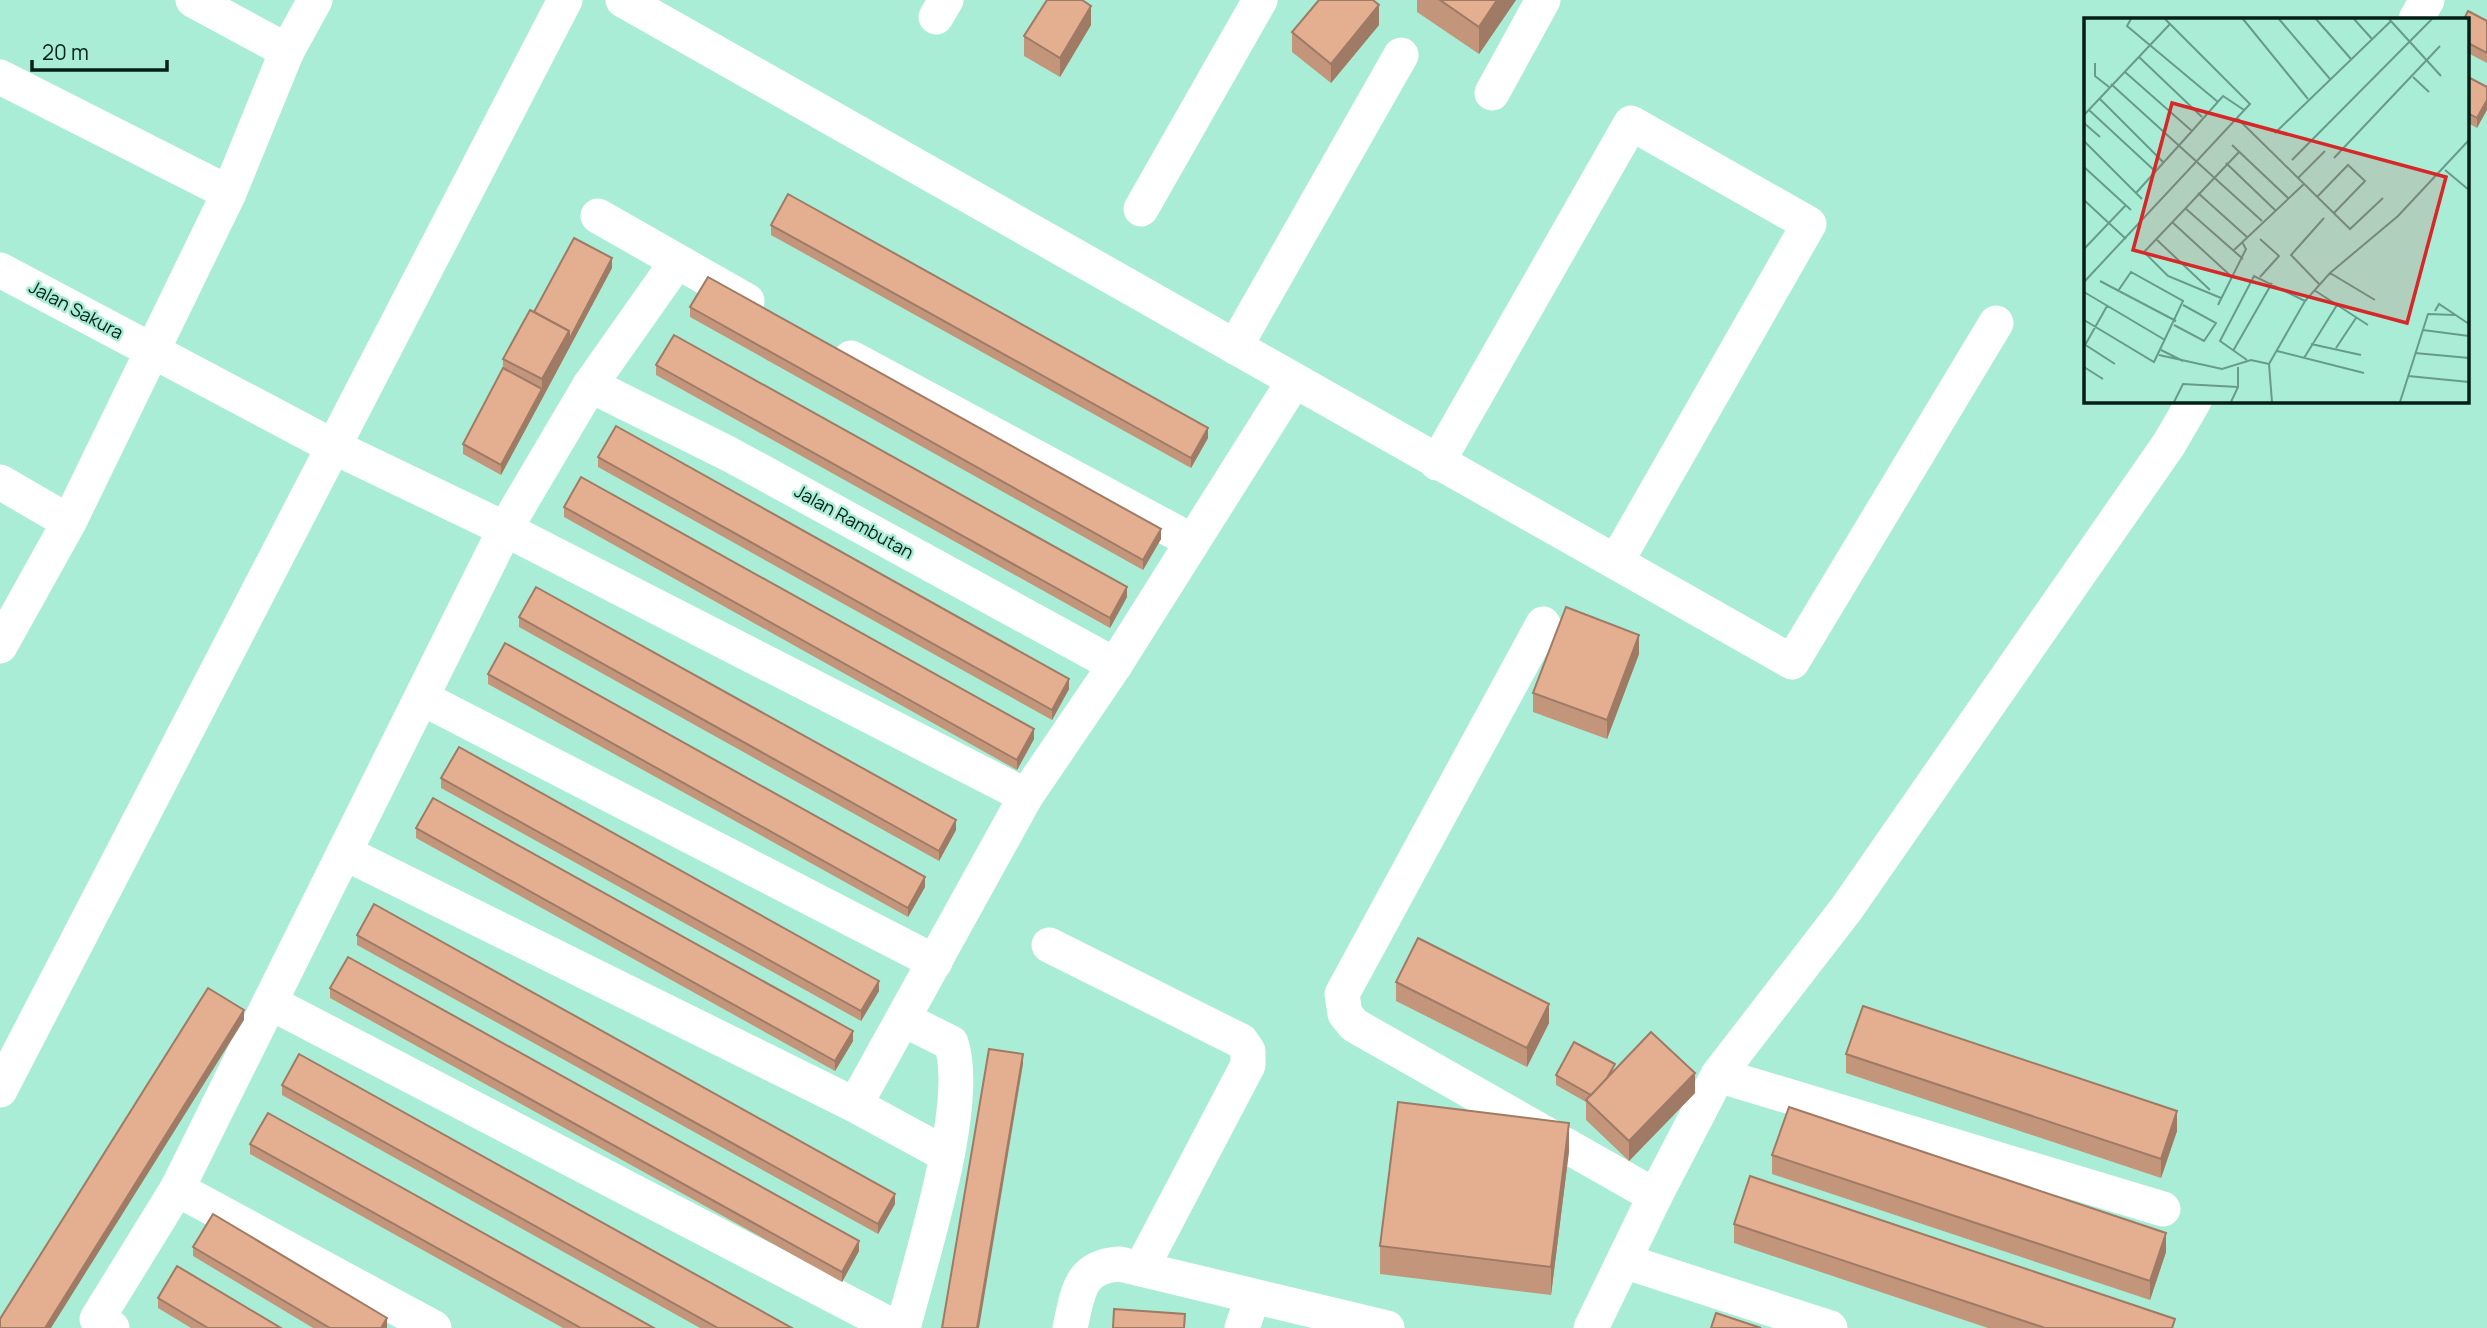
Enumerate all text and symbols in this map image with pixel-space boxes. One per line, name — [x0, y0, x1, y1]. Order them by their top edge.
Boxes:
inset map — [2084, 18, 2470, 402]
scale bar — [32, 28, 166, 72]
text: 20 m — [42, 38, 89, 66]
street label: Jalan Sakura — [25, 274, 128, 344]
street label: Jalan Rambutan — [791, 478, 918, 564]

